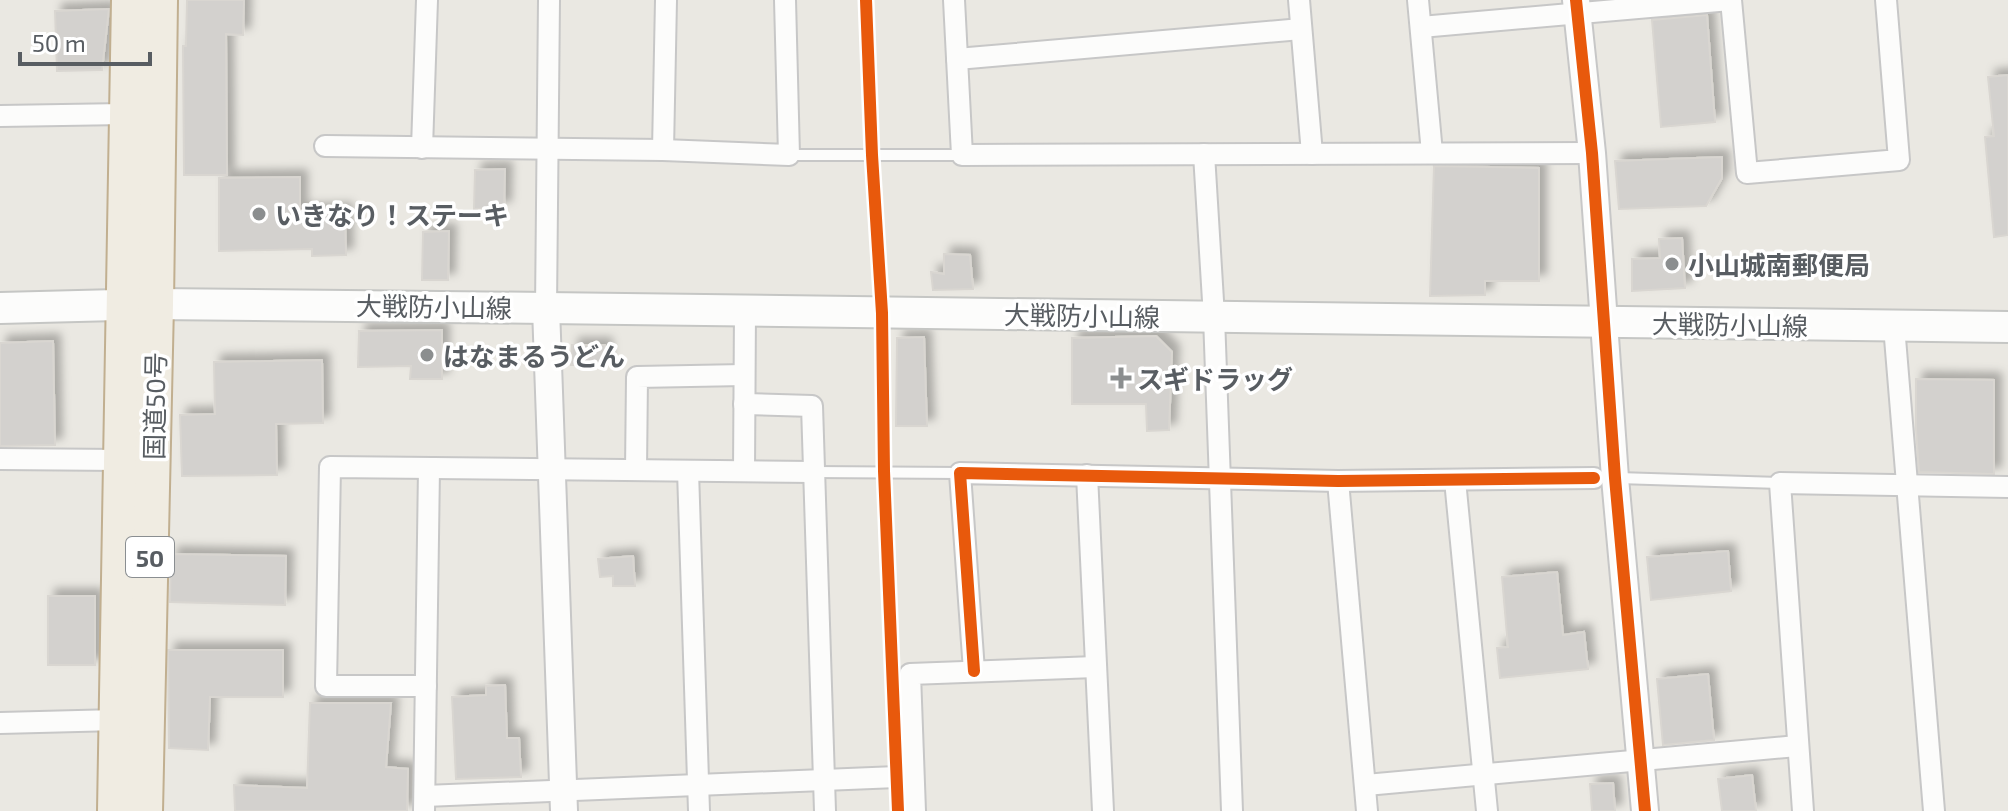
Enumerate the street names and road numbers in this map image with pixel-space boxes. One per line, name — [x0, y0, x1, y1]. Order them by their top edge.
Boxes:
street label: 大戦防小山線 — [356, 289, 512, 323]
street label: 大戦防小山線 — [1004, 298, 1160, 332]
street label: 大戦防小山線 — [1652, 307, 1808, 341]
street label: 国道50号 — [138, 352, 170, 460]
road number: 50 — [126, 537, 174, 577]

